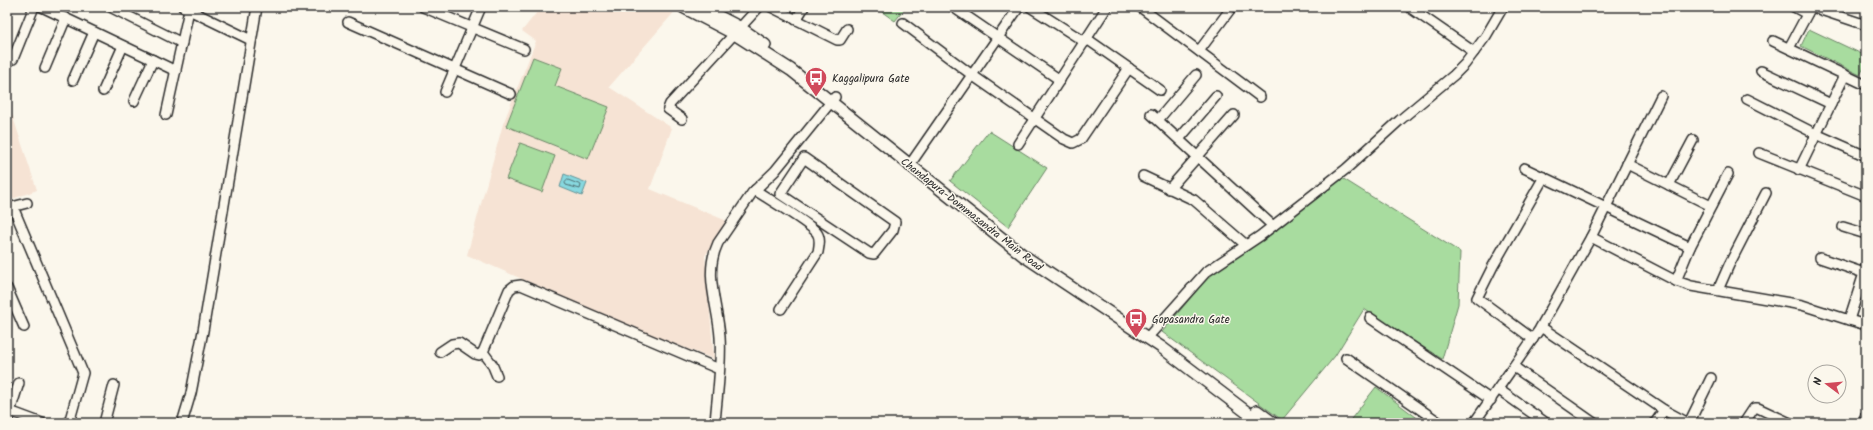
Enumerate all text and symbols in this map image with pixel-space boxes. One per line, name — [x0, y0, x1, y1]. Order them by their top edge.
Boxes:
bus stop icon: Kaggalipura Gate — [803, 65, 829, 98]
place label: Kaggalipura Gate — [832, 70, 909, 88]
street label: Chandapura-Dommasandra Main Road — [896, 153, 1047, 277]
bus stop icon: Gopasandra Gate — [1123, 306, 1149, 339]
place label: Gopasandra Gate — [1152, 311, 1230, 329]
north arrow — [1807, 364, 1847, 404]
text: N — [1809, 376, 1828, 387]

